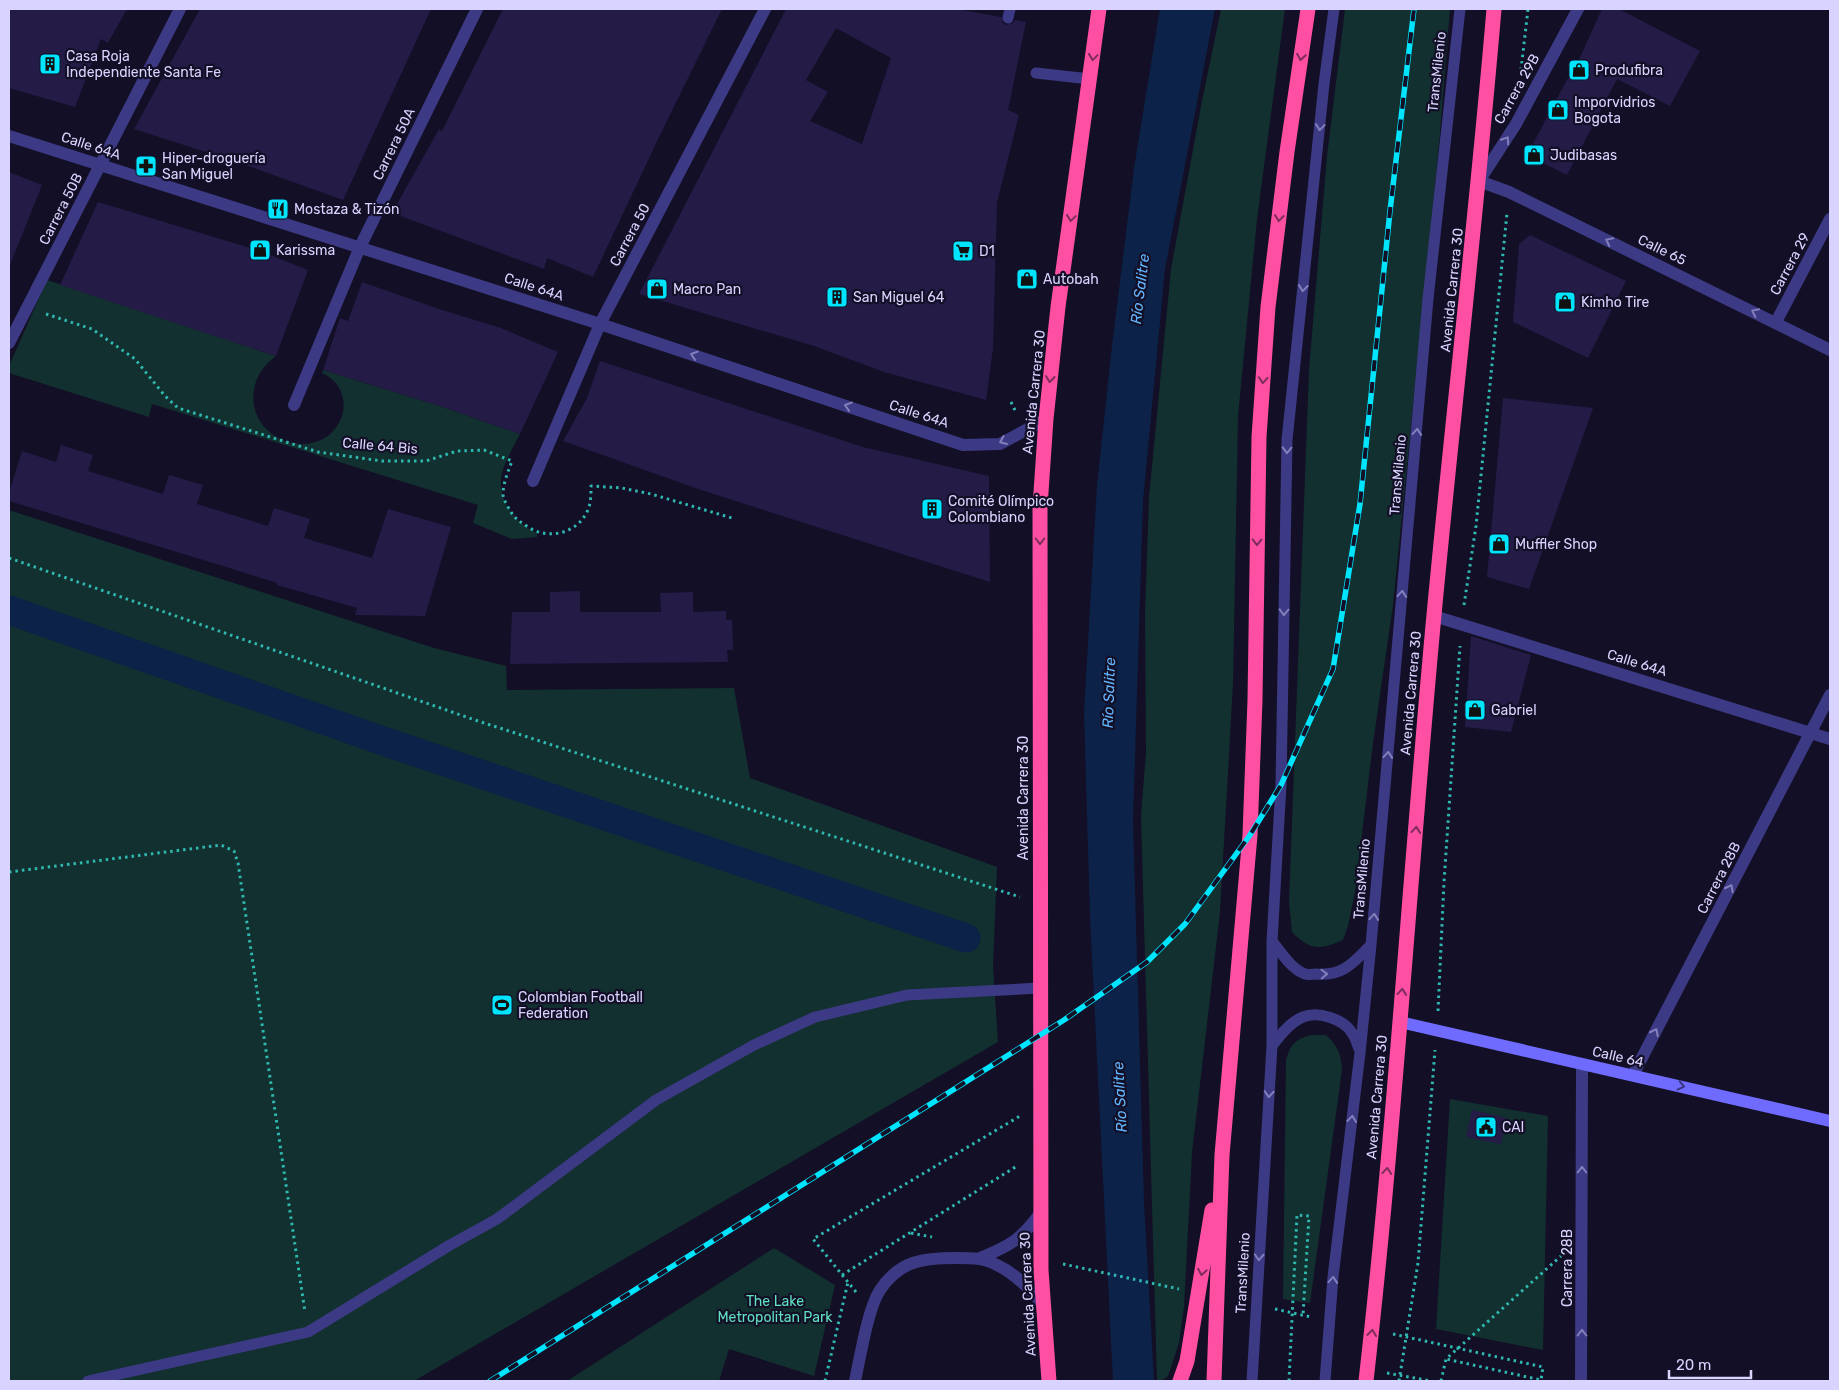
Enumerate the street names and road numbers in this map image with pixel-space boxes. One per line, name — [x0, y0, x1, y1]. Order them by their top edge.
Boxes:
street label: TransMilenio — [1424, 31, 1450, 113]
street label: Carrera 29B — [1491, 51, 1543, 127]
street label: Carrera 50A — [369, 105, 419, 183]
street label: Calle 64A — [59, 128, 124, 164]
street label: Carrera 50B — [36, 170, 86, 248]
street label: Carrera 50 — [606, 200, 654, 269]
street label: Avenida Carrera 30 — [1437, 227, 1467, 353]
street label: Carrera 29 — [1766, 230, 1814, 298]
street label: Calle 65 — [1635, 231, 1689, 269]
street label: Calle 64A — [502, 269, 567, 305]
street label: Avenida Carrera 30 — [1019, 329, 1049, 455]
street label: Calle 64A — [887, 396, 952, 432]
street label: Calle 64 Bis — [342, 434, 418, 458]
street label: TransMilenio — [1386, 434, 1410, 516]
street label: Avenida Carrera 30 — [1397, 630, 1425, 756]
street label: Calle 64A — [1605, 646, 1670, 680]
street label: Avenida Carrera 30 — [1015, 736, 1032, 860]
street label: TransMilenio — [1350, 838, 1374, 920]
street label: Carrera 28B — [1694, 839, 1744, 917]
street label: Avenida Carrera 30 — [1363, 1034, 1391, 1160]
street label: Calle 64 — [1591, 1043, 1646, 1071]
street label: Carrera 28B — [1559, 1229, 1576, 1307]
street label: Avenida Carrera 30 — [1016, 1231, 1040, 1357]
street label: TransMilenio — [1232, 1232, 1254, 1314]

